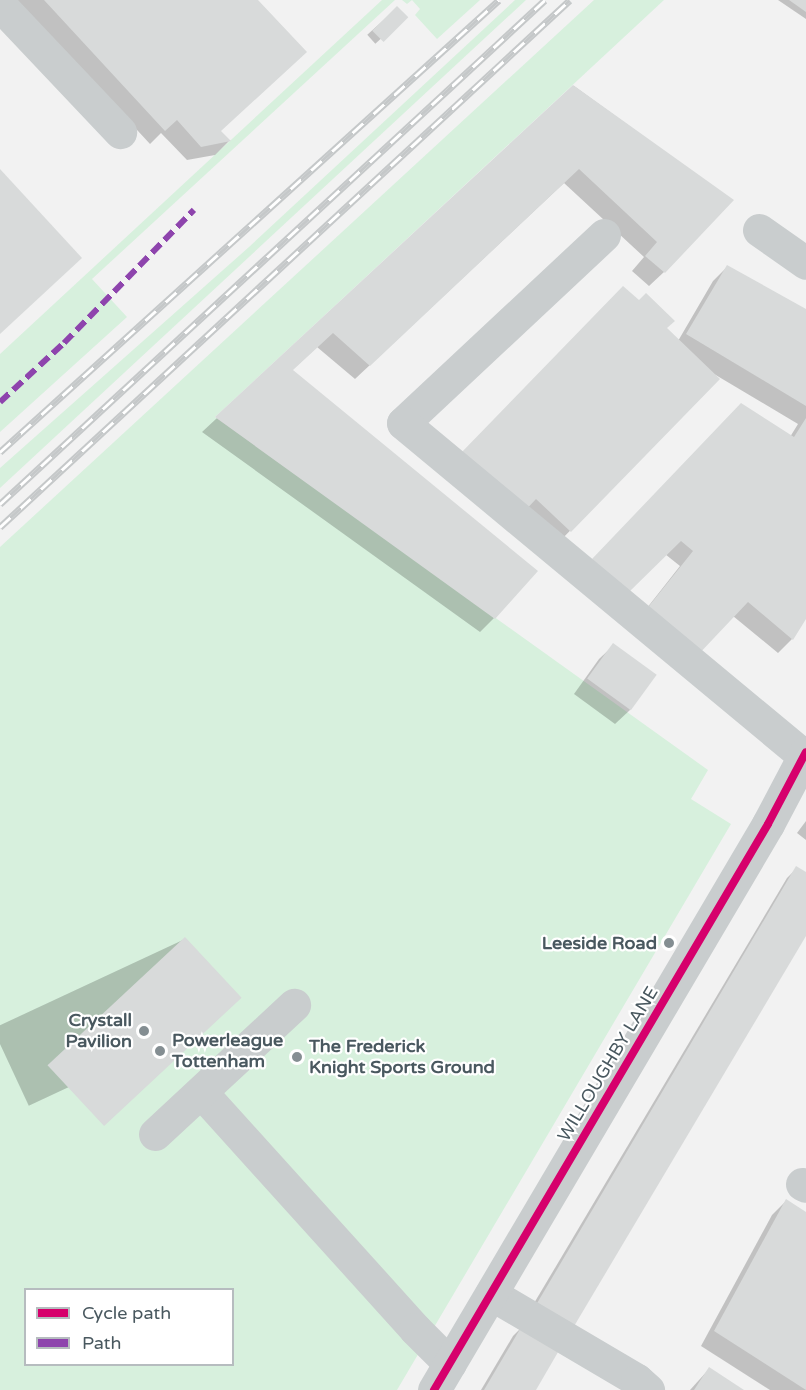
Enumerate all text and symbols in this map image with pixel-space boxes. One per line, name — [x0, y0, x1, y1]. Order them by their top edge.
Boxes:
place label: Leeside Road — [542, 932, 657, 954]
marker: Leeside Road — [662, 936, 676, 950]
street label: WILLOUGHBY LANE — [553, 983, 663, 1145]
place label: Crystall Pavilion — [66, 1010, 132, 1052]
marker: Crystall Pavilion — [137, 1024, 151, 1038]
place label: Powerleague Tottenham — [172, 1030, 283, 1072]
place label: The Frederick Knight Sports Ground — [309, 1036, 495, 1078]
marker: Powerleague Tottenham — [153, 1044, 167, 1058]
marker: The Frederick Knight Sports Ground — [290, 1050, 304, 1064]
legend — [24, 1288, 234, 1366]
text: Cycle path — [82, 1302, 171, 1324]
text: Path — [82, 1332, 121, 1354]

